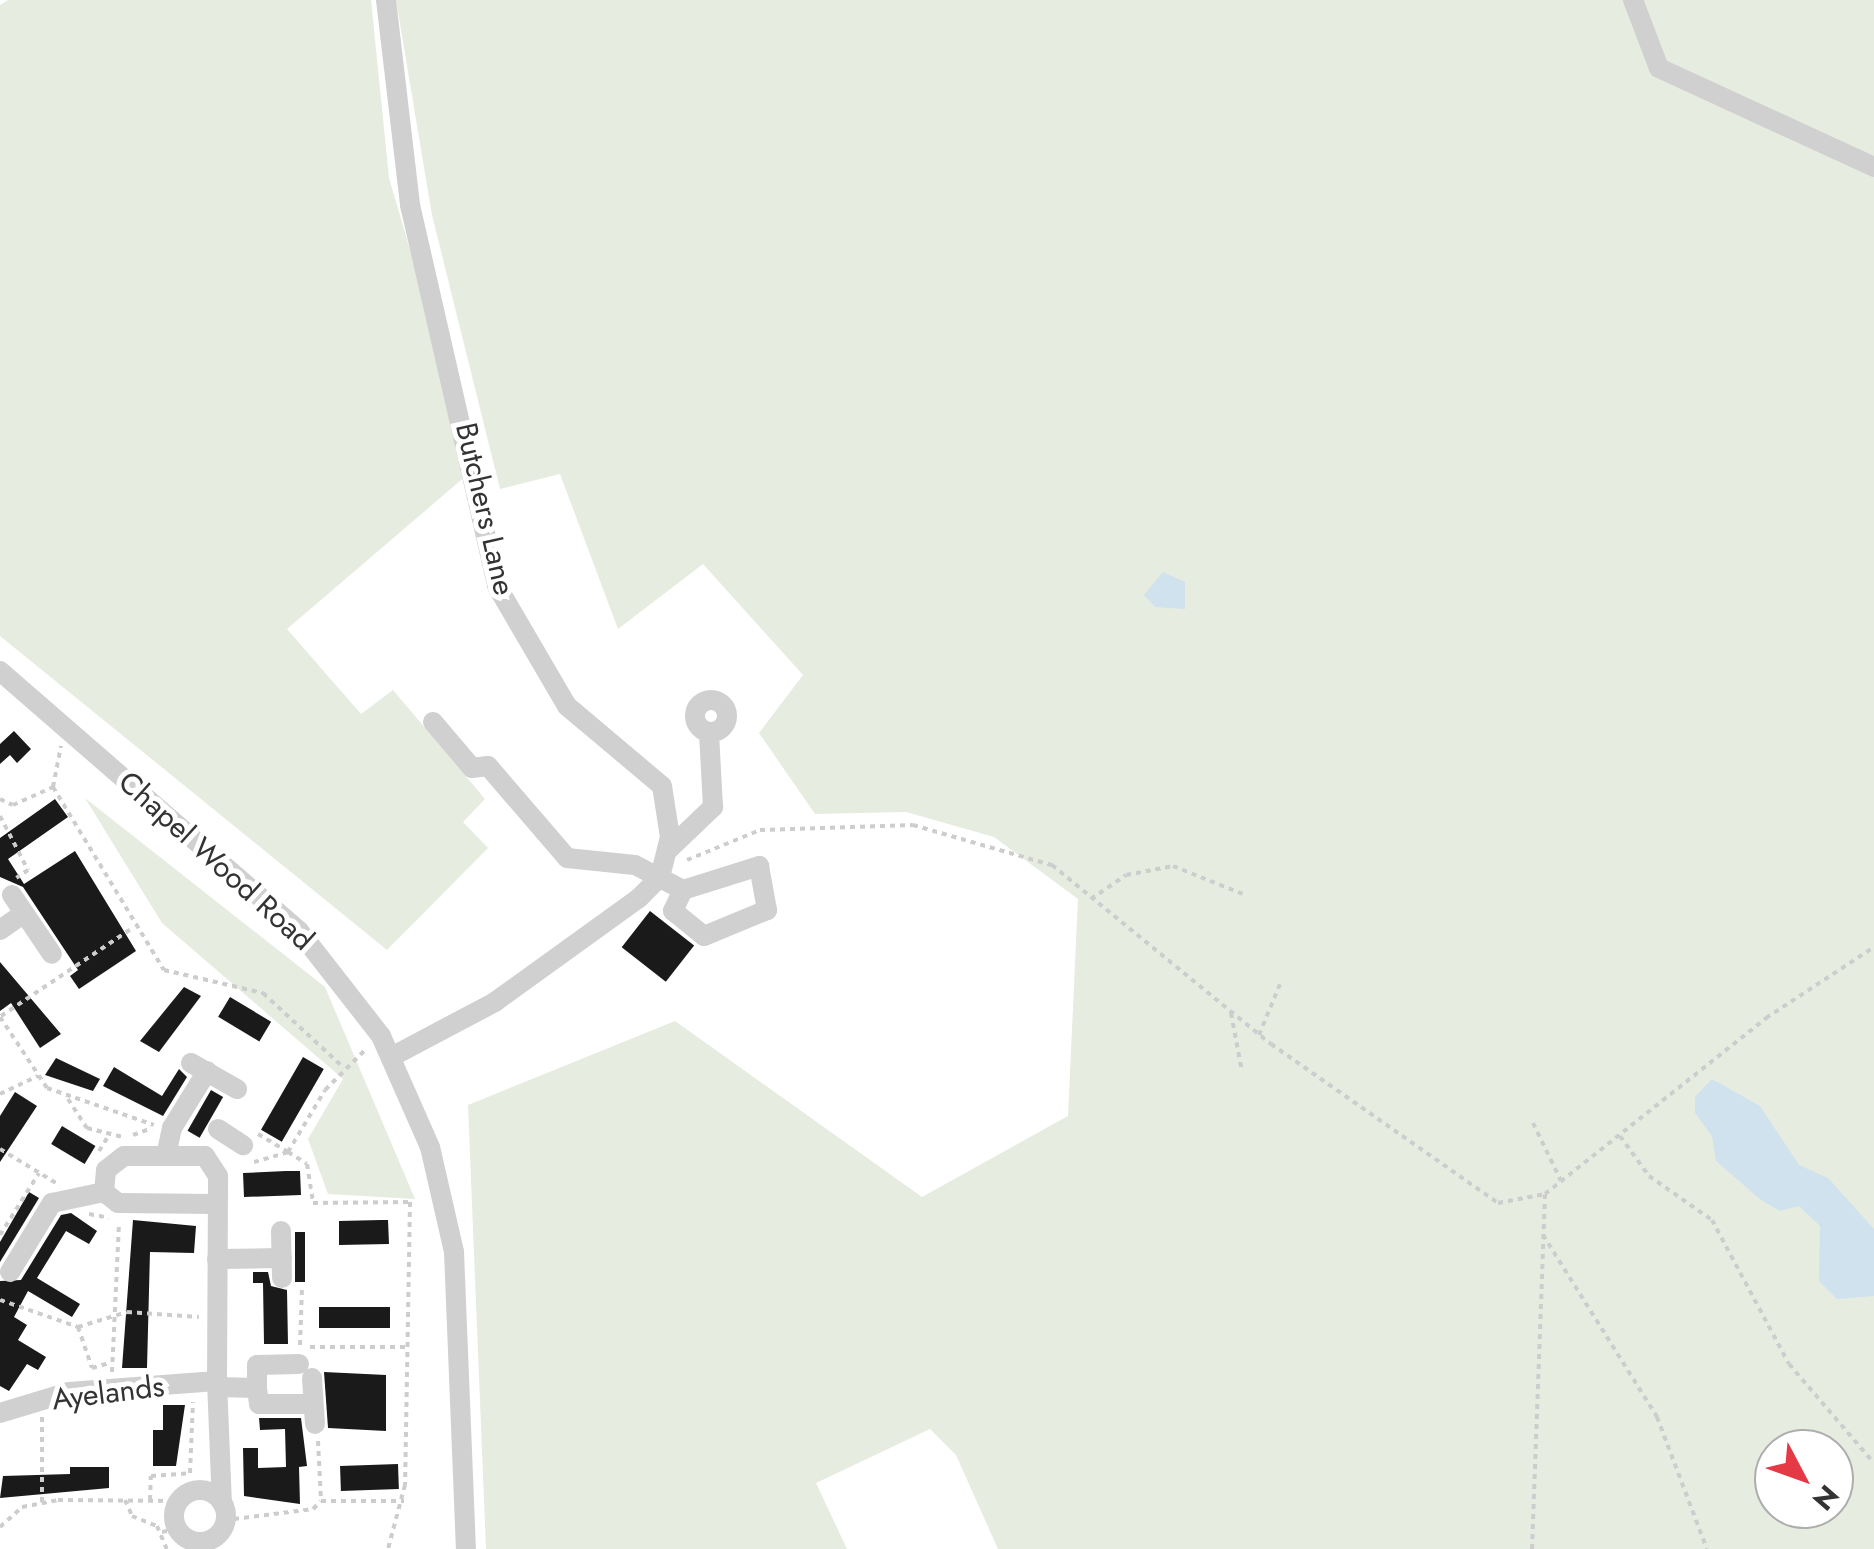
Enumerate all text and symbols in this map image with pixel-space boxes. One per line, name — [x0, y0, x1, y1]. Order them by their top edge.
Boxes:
street label: Butchers Lane — [448, 419, 522, 599]
street label: Chapel Wood Road — [111, 764, 321, 958]
street label: Ayelands — [50, 1368, 166, 1418]
north arrow — [1754, 1429, 1854, 1529]
text: N — [1803, 1476, 1848, 1520]

